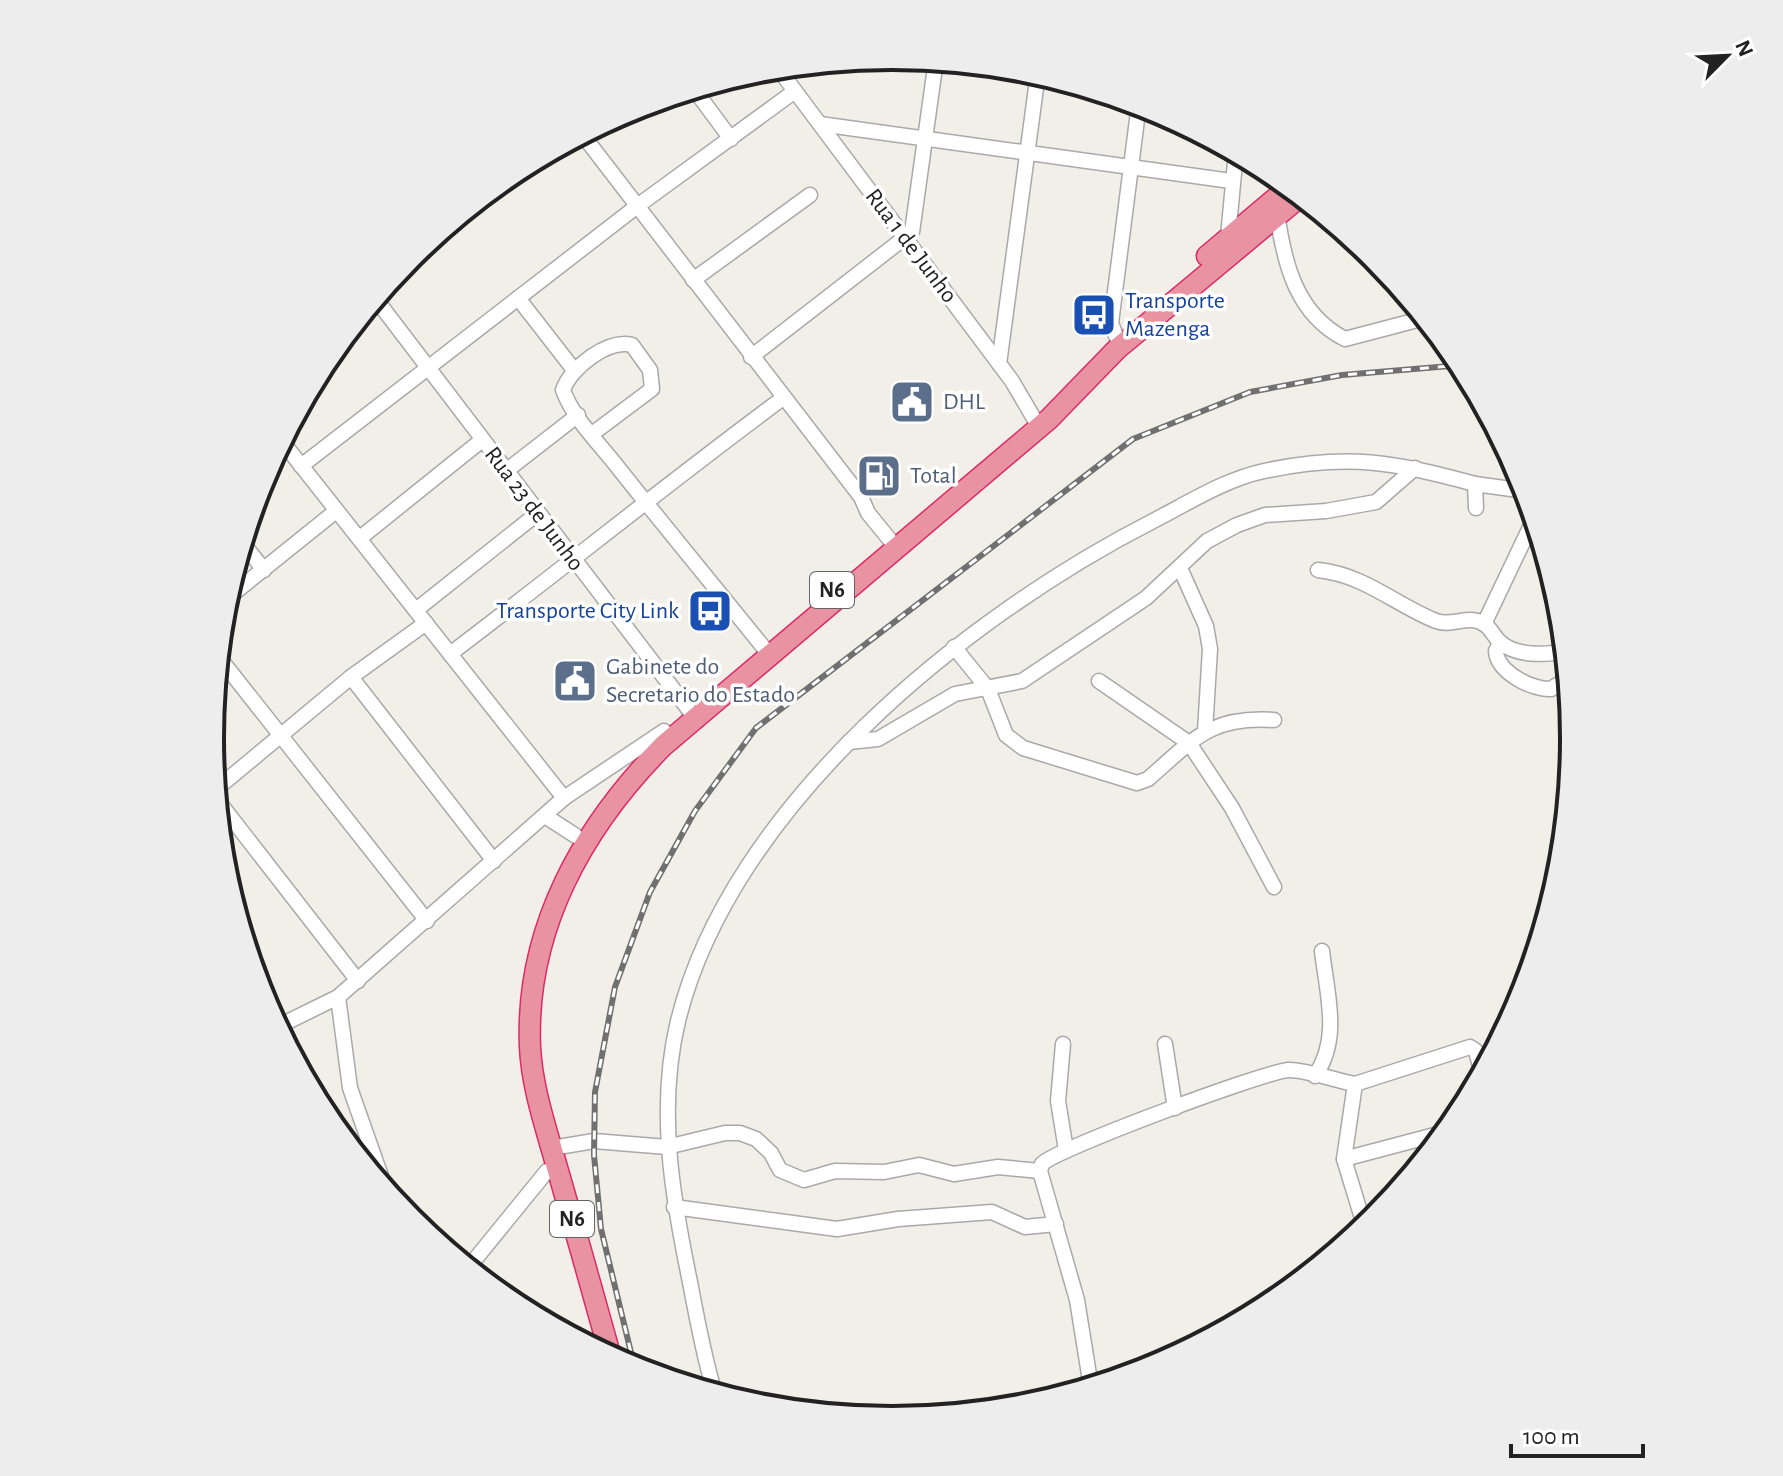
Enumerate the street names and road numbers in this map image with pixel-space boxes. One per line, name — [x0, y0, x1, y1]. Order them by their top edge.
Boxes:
street label: Rua 1 de Junho — [861, 185, 961, 307]
street label: Rua 23 de Junho — [480, 443, 588, 575]
road number: N6 — [810, 572, 854, 608]
road number: N6 — [550, 1201, 594, 1237]

